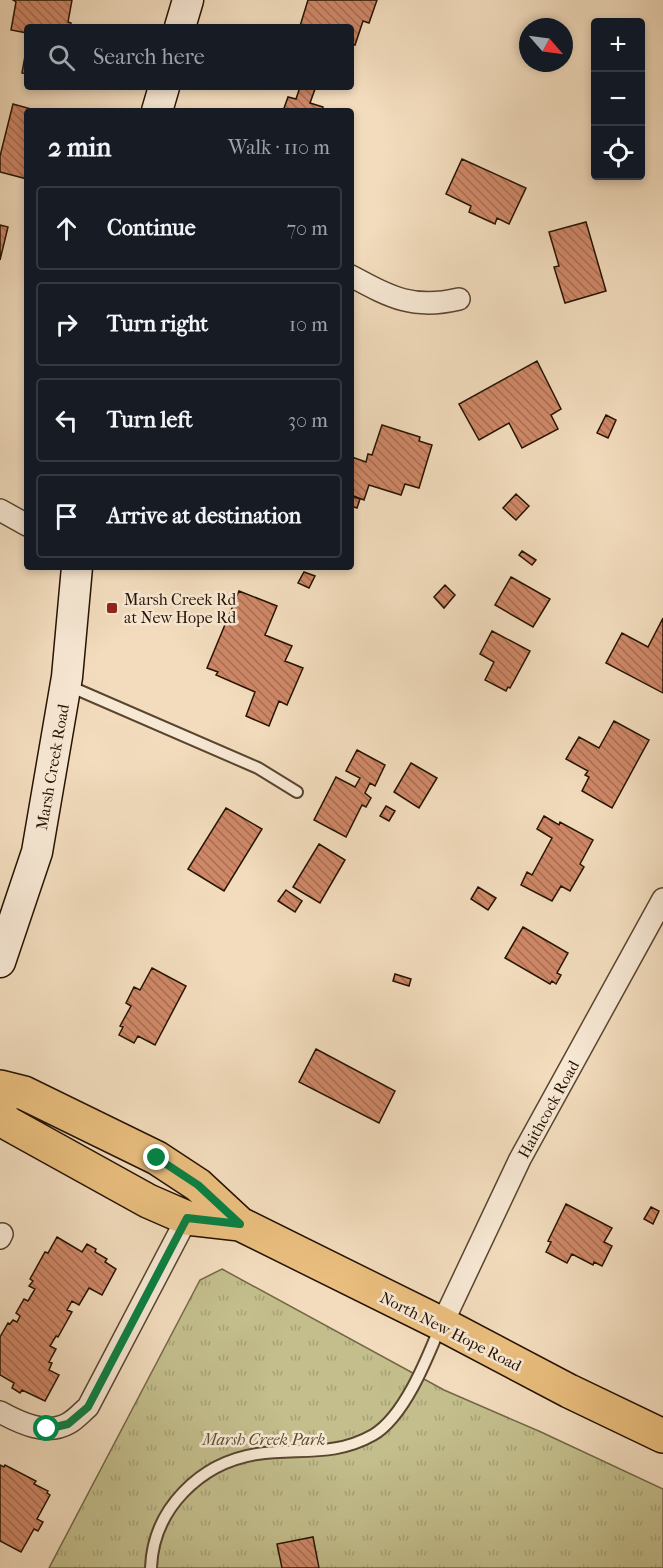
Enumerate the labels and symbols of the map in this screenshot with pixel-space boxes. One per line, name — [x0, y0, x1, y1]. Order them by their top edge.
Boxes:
north arrow — [519, 18, 573, 72]
place label: Marsh Creek Rd at New Hope Rd — [124, 590, 237, 627]
marker: Marsh Creek Rd at New Hope Rd — [105, 601, 119, 615]
street label: Marsh Creek Road — [32, 702, 73, 832]
street label: Haithcock Road — [514, 1057, 583, 1161]
route end — [143, 1144, 169, 1170]
street label: North New Hope Road — [377, 1288, 525, 1375]
route start — [33, 1415, 59, 1441]
park label: Marsh Creek Park — [202, 1430, 326, 1449]

